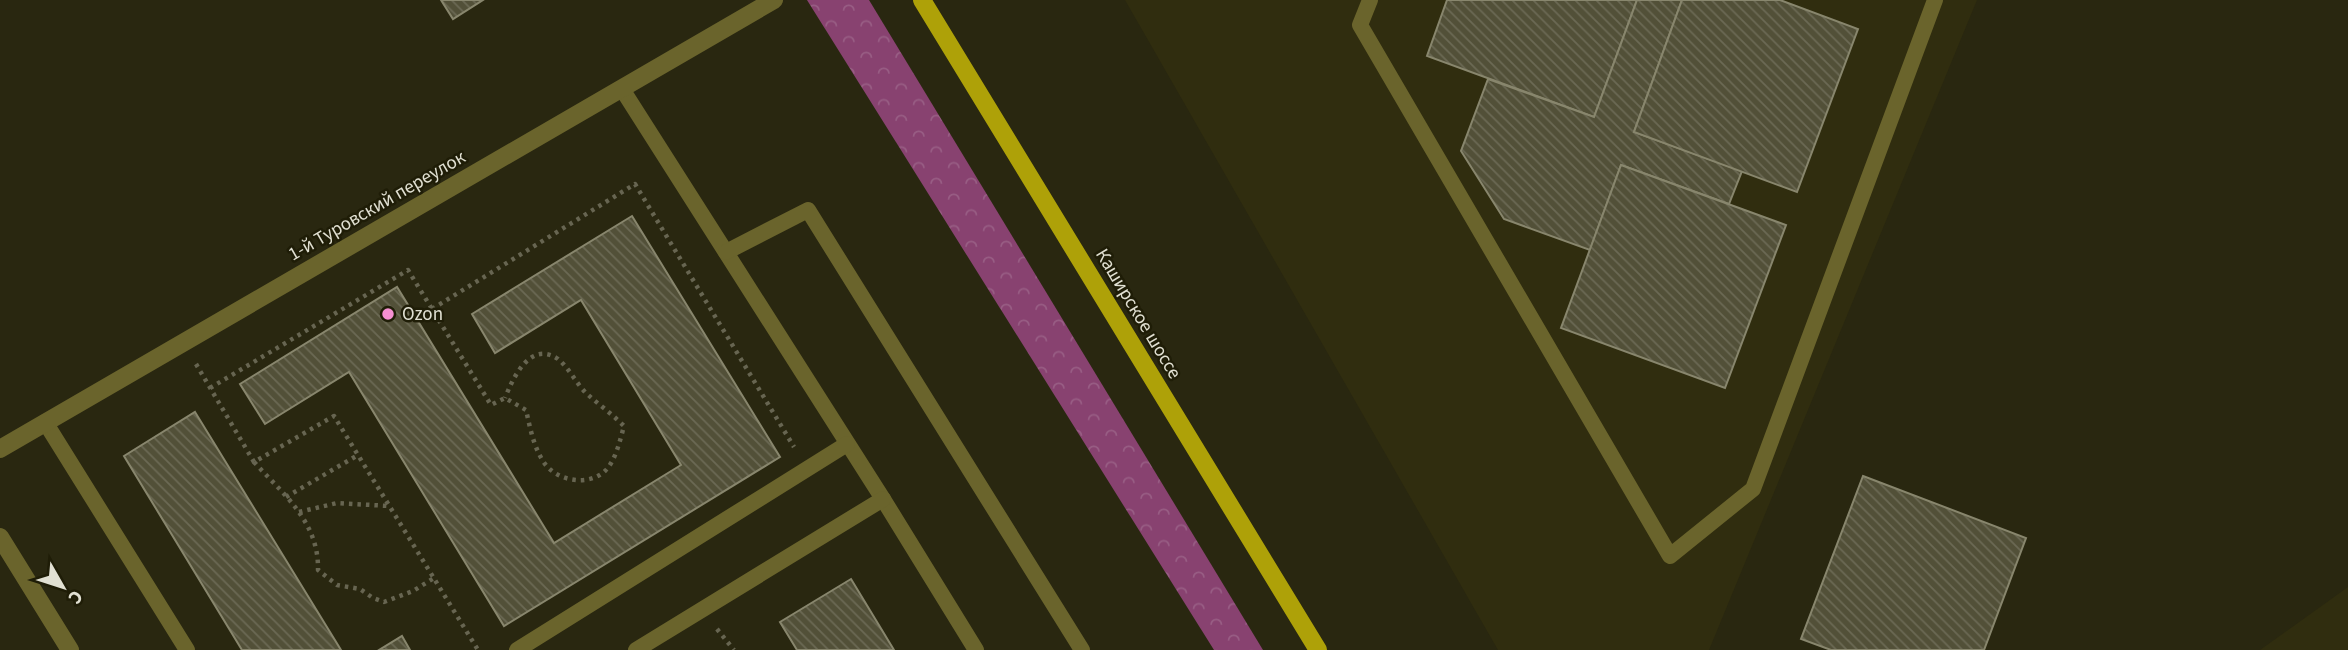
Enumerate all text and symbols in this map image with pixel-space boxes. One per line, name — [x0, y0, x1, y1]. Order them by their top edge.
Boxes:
street label: 1-й Туровский переулок — [283, 144, 471, 268]
street label: Каширское шоссе — [1088, 244, 1188, 384]
place label: Ozon — [402, 301, 443, 328]
marker: Ozon — [380, 306, 396, 322]
north arrow — [28, 552, 98, 622]
text: С — [61, 584, 89, 610]

